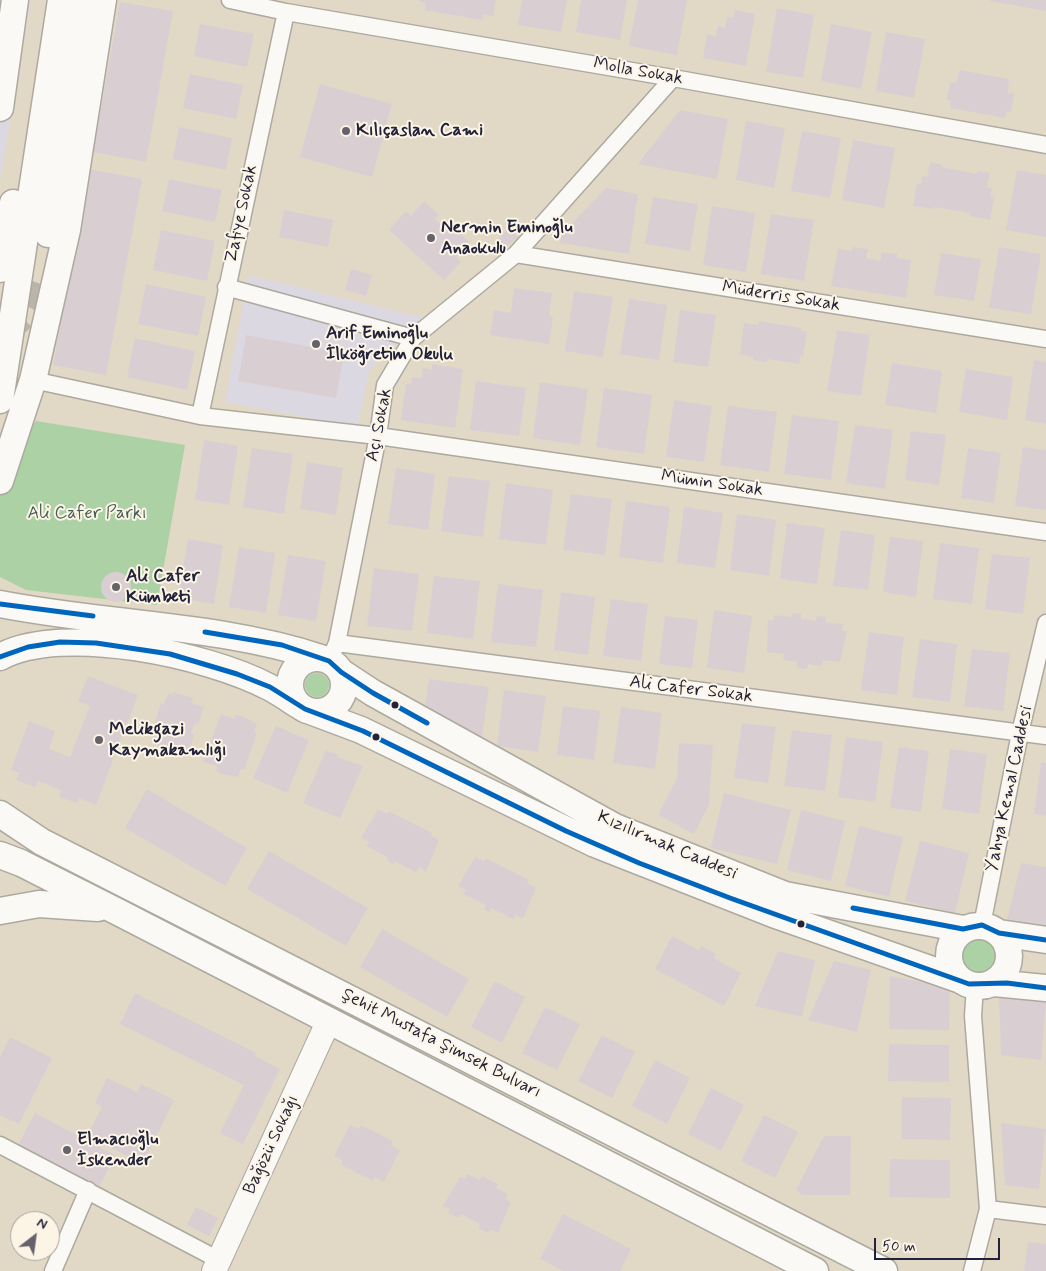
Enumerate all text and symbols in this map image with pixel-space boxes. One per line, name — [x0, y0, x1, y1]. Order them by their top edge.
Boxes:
street label: Molla Sokak — [591, 53, 685, 91]
place label: Kılıçaslan Cami — [356, 120, 483, 142]
marker: Kılıçaslan Cami — [340, 125, 352, 137]
street label: Zafiye Sokak — [221, 163, 263, 265]
place label: Nermin Eminoğlu Anaokulu — [441, 217, 573, 260]
marker: Nermin Eminoğlu Anaokulu — [425, 232, 437, 244]
street label: Müderris Sokak — [720, 277, 842, 317]
place label: Arif Eminoğlu İlköğretim Okulu — [326, 323, 453, 366]
marker: Arif Eminoğlu İlköğretim Okulu — [310, 338, 322, 350]
street label: Açı Sokak — [362, 386, 398, 464]
street label: Mümin Sokak — [660, 466, 764, 502]
park label: Ali Cafer Parkı — [27, 503, 147, 525]
place label: Ali Cafer Kümbeti — [126, 566, 200, 608]
marker: Ali Cafer Kümbeti — [110, 581, 122, 593]
street label: Ali Cafer Sokak — [628, 672, 754, 708]
unlabelled marker — [390, 700, 400, 710]
street label: Yahya Kemal Caddesi — [982, 704, 1038, 874]
place label: Melikgazi Kaymakamlığı — [109, 719, 227, 762]
unlabelled marker — [371, 732, 381, 742]
marker: Melikgazi Kaymakamlığı — [93, 734, 105, 746]
street label: Kızılırmak Caddesi — [594, 807, 740, 885]
unlabelled marker — [796, 919, 806, 929]
street label: Şehit Mustafa Şimsek Bulvarı — [338, 984, 544, 1104]
street label: Bağözü Sokağı — [240, 1092, 304, 1198]
place label: Elmacıoğlu İskender — [77, 1129, 158, 1172]
marker: Elmacıoğlu İskender — [61, 1144, 73, 1156]
north arrow — [10, 1211, 60, 1261]
text: N — [33, 1214, 51, 1234]
scale bar — [876, 1228, 1002, 1260]
text: 50 m — [882, 1237, 916, 1257]

